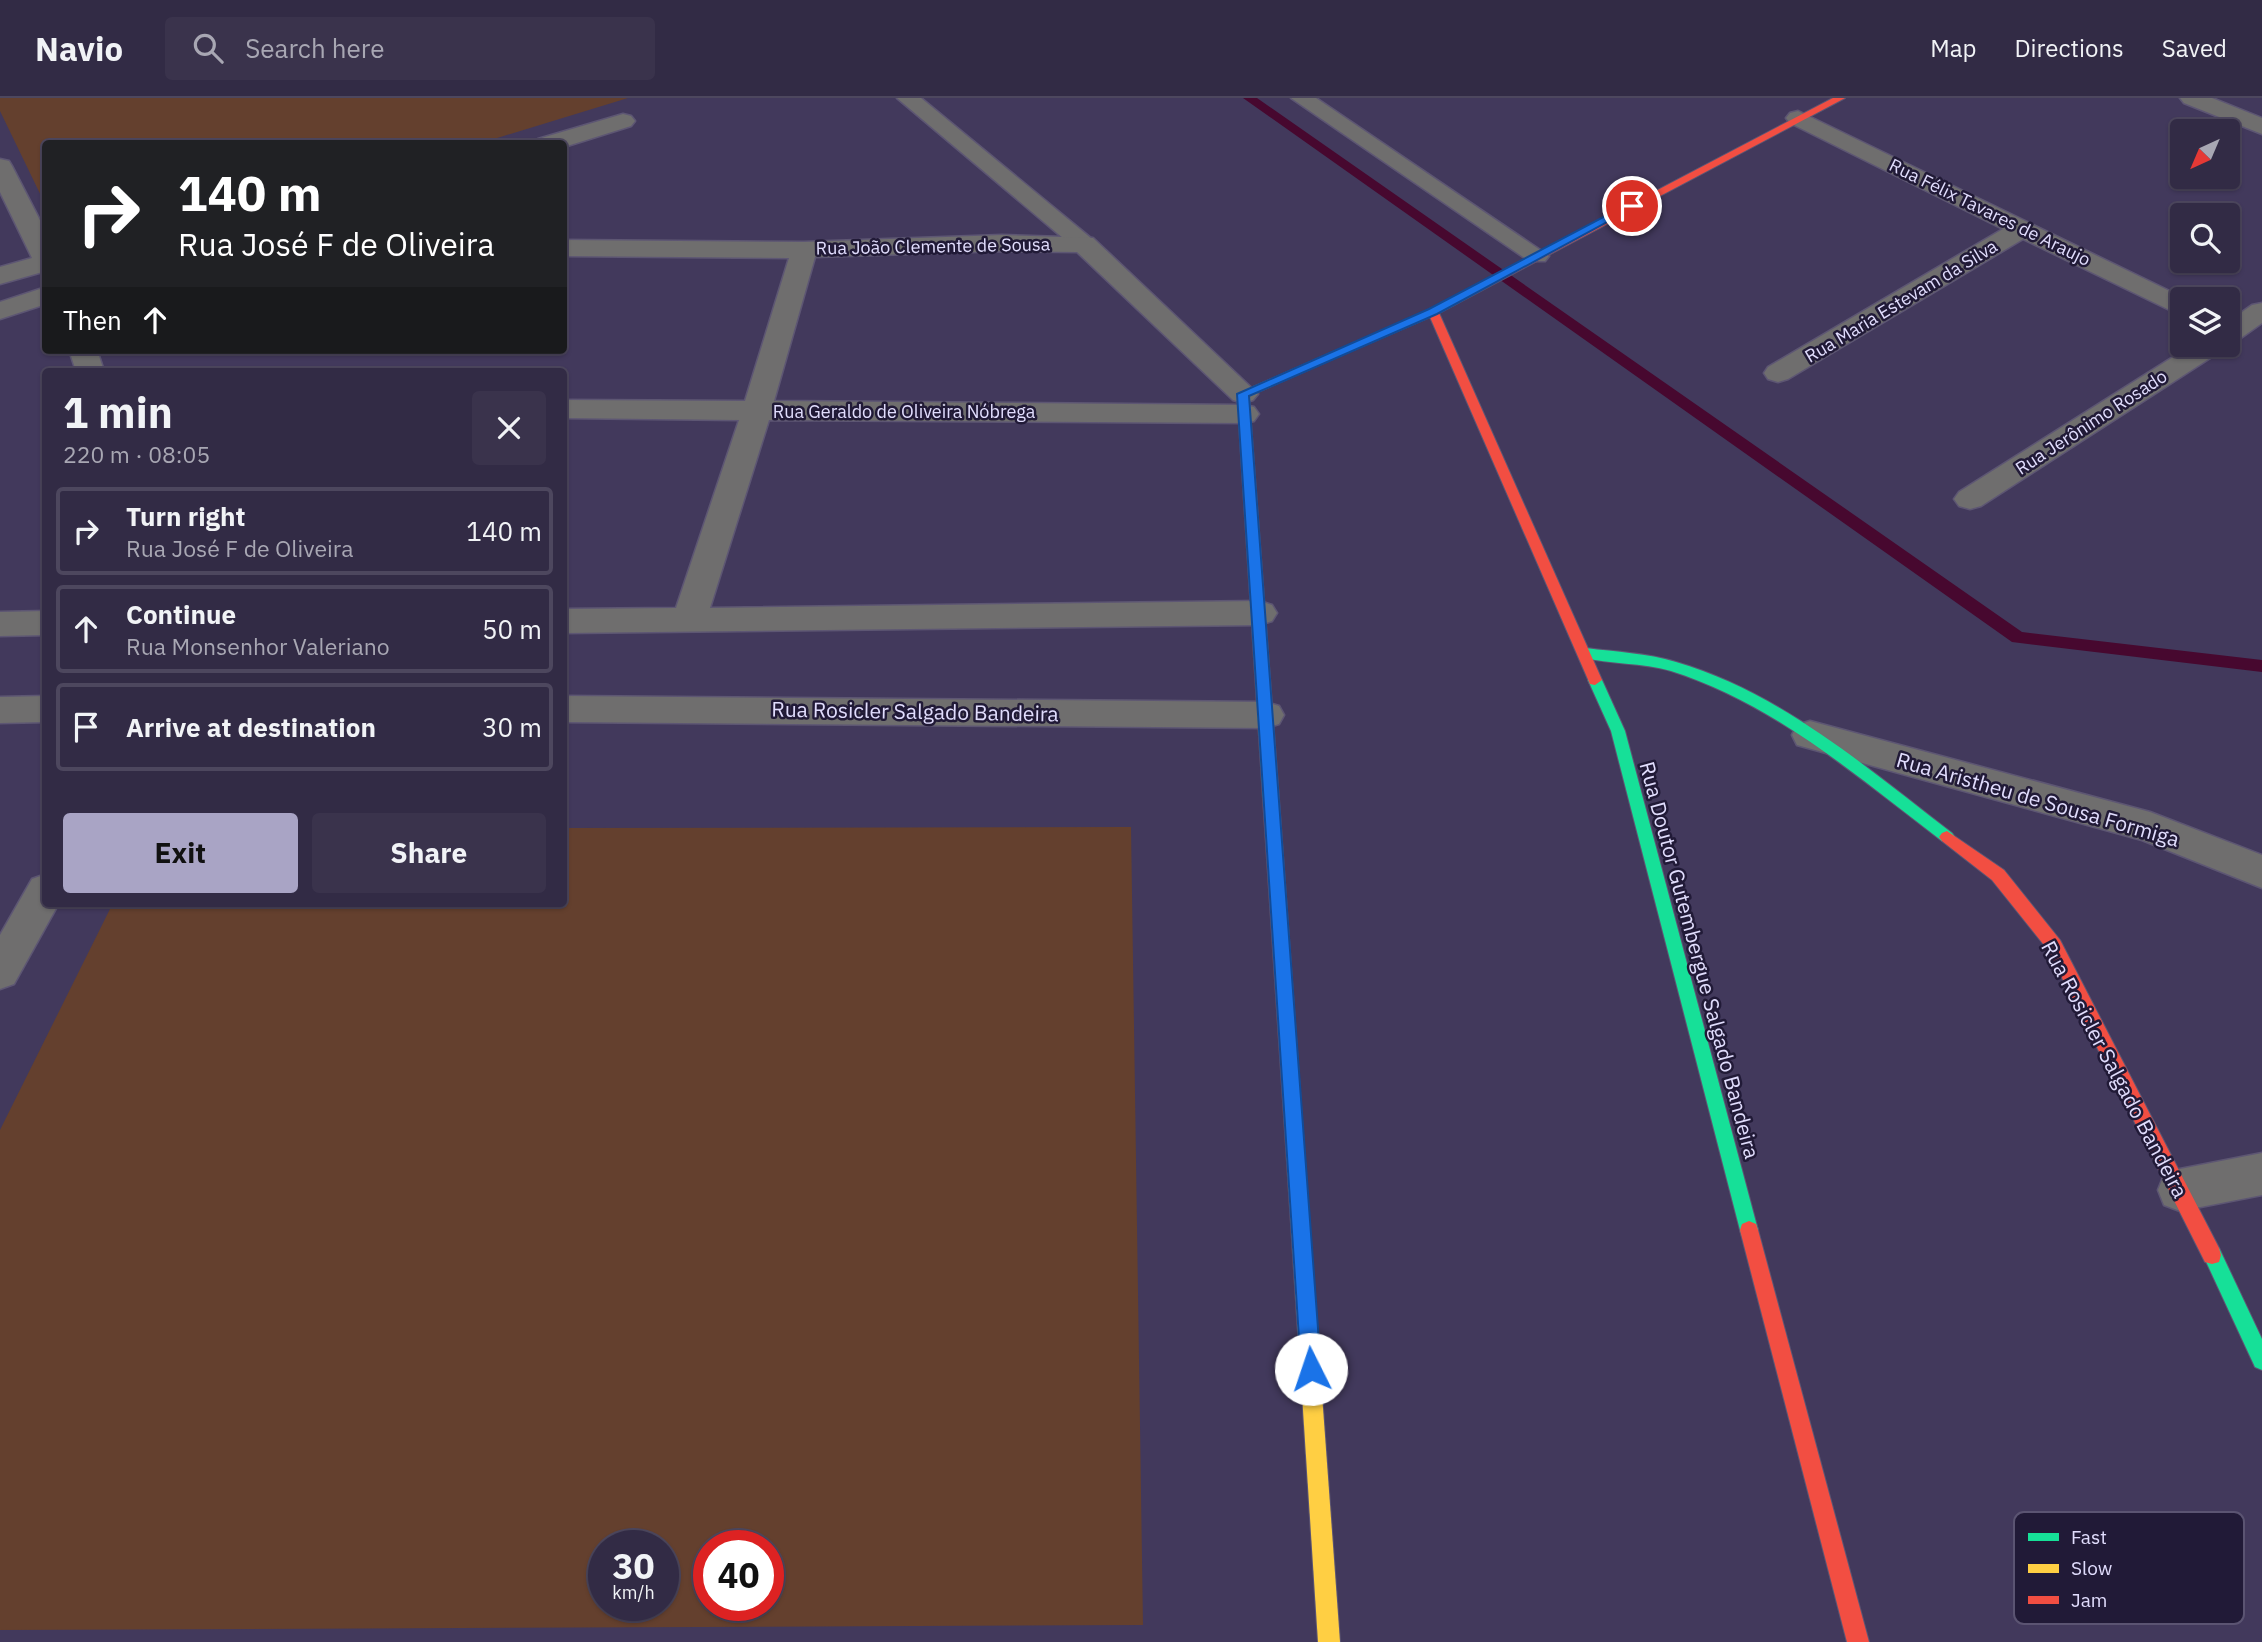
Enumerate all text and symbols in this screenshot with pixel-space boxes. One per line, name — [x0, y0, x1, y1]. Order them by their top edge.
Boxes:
search box — [165, 17, 655, 80]
text: Navio — [35, 27, 123, 70]
icon: search — [189, 29, 227, 67]
text: Search here — [245, 31, 385, 65]
text: Map — [1930, 32, 1976, 64]
text: Directions — [2014, 32, 2124, 64]
text: Saved — [2162, 32, 2227, 64]
north arrow — [2170, 119, 2240, 189]
map controls — [2170, 119, 2240, 357]
street label: Rua Félix Tavares de Araujo — [1886, 153, 2094, 271]
text: 140 m — [178, 161, 322, 224]
icon: right — [63, 168, 154, 259]
pin — [1602, 176, 1662, 236]
icon: arrive — [1613, 187, 1651, 225]
button: search — [2170, 203, 2240, 273]
text: Rua José F de Oliveira — [178, 223, 494, 265]
street label: Rua João Clemente de Sousa — [815, 232, 1051, 260]
street label: Rua Maria Estevam da Silva — [1801, 234, 2002, 368]
button: layers — [2170, 287, 2240, 357]
icon: ahead — [136, 301, 174, 339]
text: Then — [63, 303, 122, 337]
street label: Rua Jerônimo Rosado — [2011, 364, 2171, 480]
text: 1 min — [63, 385, 173, 440]
button: close — [472, 391, 546, 465]
street label: Rua Geraldo de Oliveira Nóbrega — [773, 400, 1036, 423]
text: 220 m · 08:05 — [63, 439, 210, 469]
text: Turn right — [126, 499, 245, 533]
icon: right — [67, 512, 105, 550]
text: 140 m — [466, 514, 542, 548]
text: Rua José F de Oliveira — [126, 533, 353, 563]
text: Continue — [126, 597, 236, 631]
icon: ahead — [67, 610, 105, 648]
text: 50 m — [482, 612, 542, 646]
text: Rua Monsenhor Valeriano — [126, 631, 390, 661]
street label: Rua Rosicler Salgado Bandeira — [771, 694, 1059, 728]
icon: arrive — [67, 708, 105, 746]
text: Arrive at destination — [126, 710, 376, 744]
text: 30 m — [482, 710, 542, 744]
street label: Rua Aristheu de Sousa Formiga — [1893, 745, 2183, 853]
street label: Rua Doutor Gutembergue Salgado Bandeira — [1633, 758, 1767, 1162]
button: Exit — [63, 813, 298, 893]
button: Share — [312, 813, 546, 893]
street label: Rua Rosicler Salgado Bandeira — [2035, 936, 2195, 1202]
position arrow — [1274, 1332, 1348, 1406]
legend — [2014, 1512, 2244, 1624]
text: Fast — [2071, 1525, 2107, 1549]
speed limit sign: 40 — [693, 1530, 784, 1621]
text: 30 — [612, 1543, 655, 1589]
text: Slow — [2071, 1556, 2112, 1580]
text: km/h — [612, 1581, 655, 1604]
text: Jam — [2071, 1588, 2107, 1612]

